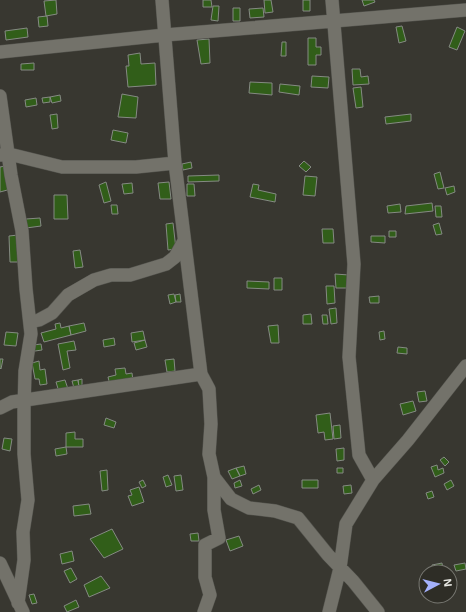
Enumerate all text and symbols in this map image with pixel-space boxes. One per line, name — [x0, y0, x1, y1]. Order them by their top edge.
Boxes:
north arrow — [418, 564, 458, 604]
text: N — [441, 578, 454, 588]

